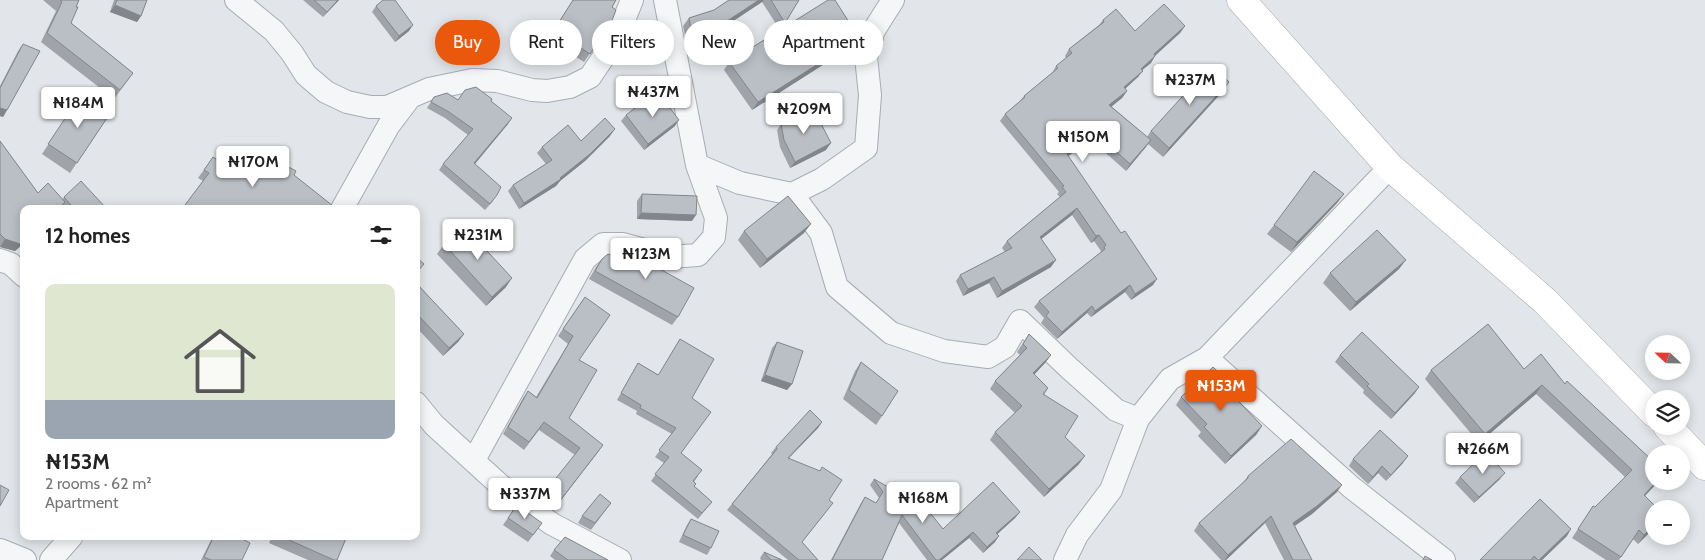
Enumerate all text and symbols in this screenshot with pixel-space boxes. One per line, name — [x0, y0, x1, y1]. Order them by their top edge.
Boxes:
chip: Buy — [435, 20, 500, 65]
chip: Rent — [510, 20, 582, 65]
chip: Filters — [592, 20, 674, 65]
chip: New — [684, 20, 754, 65]
chip: Apartment — [764, 20, 883, 65]
pin: ₦237M — [1155, 64, 1225, 106]
text: ₦237M — [1164, 70, 1216, 89]
pin: ₦437M — [618, 76, 688, 118]
text: ₦437M — [627, 82, 679, 101]
pin: ₦184M — [43, 86, 113, 129]
pin: ₦209M — [769, 92, 839, 135]
text: ₦184M — [52, 93, 104, 112]
text: ₦209M — [777, 99, 831, 118]
pin: ₦150M — [1048, 120, 1118, 163]
text: ₦150M — [1057, 127, 1109, 146]
pin: ₦170M — [218, 146, 288, 188]
text: ₦170M — [227, 152, 279, 171]
pin: ₦231M — [443, 218, 513, 261]
icon: filters — [367, 221, 395, 249]
text: 12 homes — [45, 223, 130, 248]
text: ₦231M — [453, 225, 503, 244]
pin: ₦123M — [611, 238, 681, 280]
text: ₦123M — [621, 244, 671, 263]
icon: home — [175, 316, 265, 406]
north arrow — [1645, 335, 1690, 380]
map controls — [1645, 335, 1690, 545]
pin: ₦153M — [1186, 370, 1256, 412]
text: ₦153M — [1196, 376, 1246, 395]
button: layers — [1645, 390, 1690, 435]
pin: ₦266M — [1448, 432, 1518, 475]
text: ₦266M — [1457, 439, 1509, 458]
button: + — [1645, 445, 1690, 490]
text: ₦153M — [45, 449, 110, 474]
text: 2 rooms · 62 m² — [45, 474, 152, 493]
pin: ₦337M — [490, 478, 560, 520]
pin: ₦168M — [888, 482, 958, 524]
text: ₦337M — [499, 484, 551, 503]
text: ₦168M — [898, 488, 948, 507]
text: Apartment — [45, 493, 118, 512]
button: − — [1645, 500, 1690, 545]

